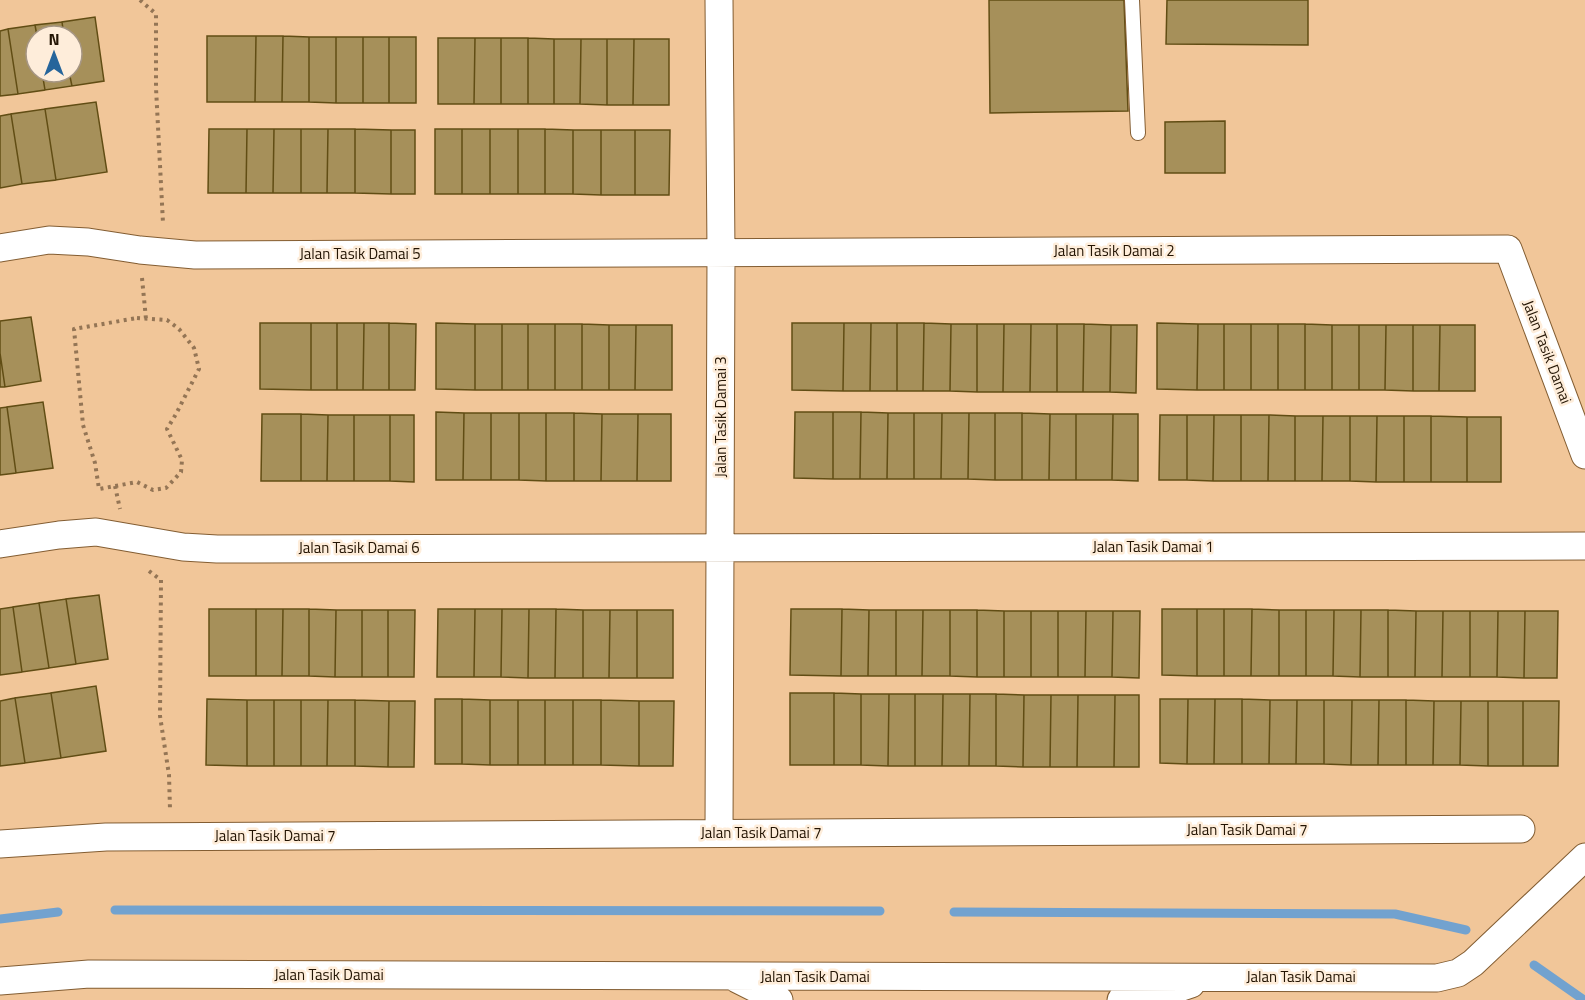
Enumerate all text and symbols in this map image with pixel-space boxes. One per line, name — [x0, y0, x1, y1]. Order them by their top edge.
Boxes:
north arrow — [24, 24, 84, 84]
text: N — [48, 27, 60, 51]
street label: Jalan Tasik Damai 2 — [1053, 239, 1175, 262]
street label: Jalan Tasik Damai 5 — [299, 242, 421, 265]
street label: Jalan Tasik Damai — [1517, 297, 1578, 407]
street label: Jalan Tasik Damai 3 — [709, 356, 732, 478]
street label: Jalan Tasik Damai 1 — [1092, 535, 1214, 558]
street label: Jalan Tasik Damai 6 — [298, 536, 420, 559]
street label: Jalan Tasik Damai 7 — [1186, 818, 1308, 841]
street label: Jalan Tasik Damai 7 — [700, 821, 822, 844]
street label: Jalan Tasik Damai 7 — [214, 824, 336, 847]
street label: Jalan Tasik Damai — [274, 963, 384, 986]
street label: Jalan Tasik Damai — [760, 965, 870, 988]
street label: Jalan Tasik Damai — [1246, 965, 1356, 988]

